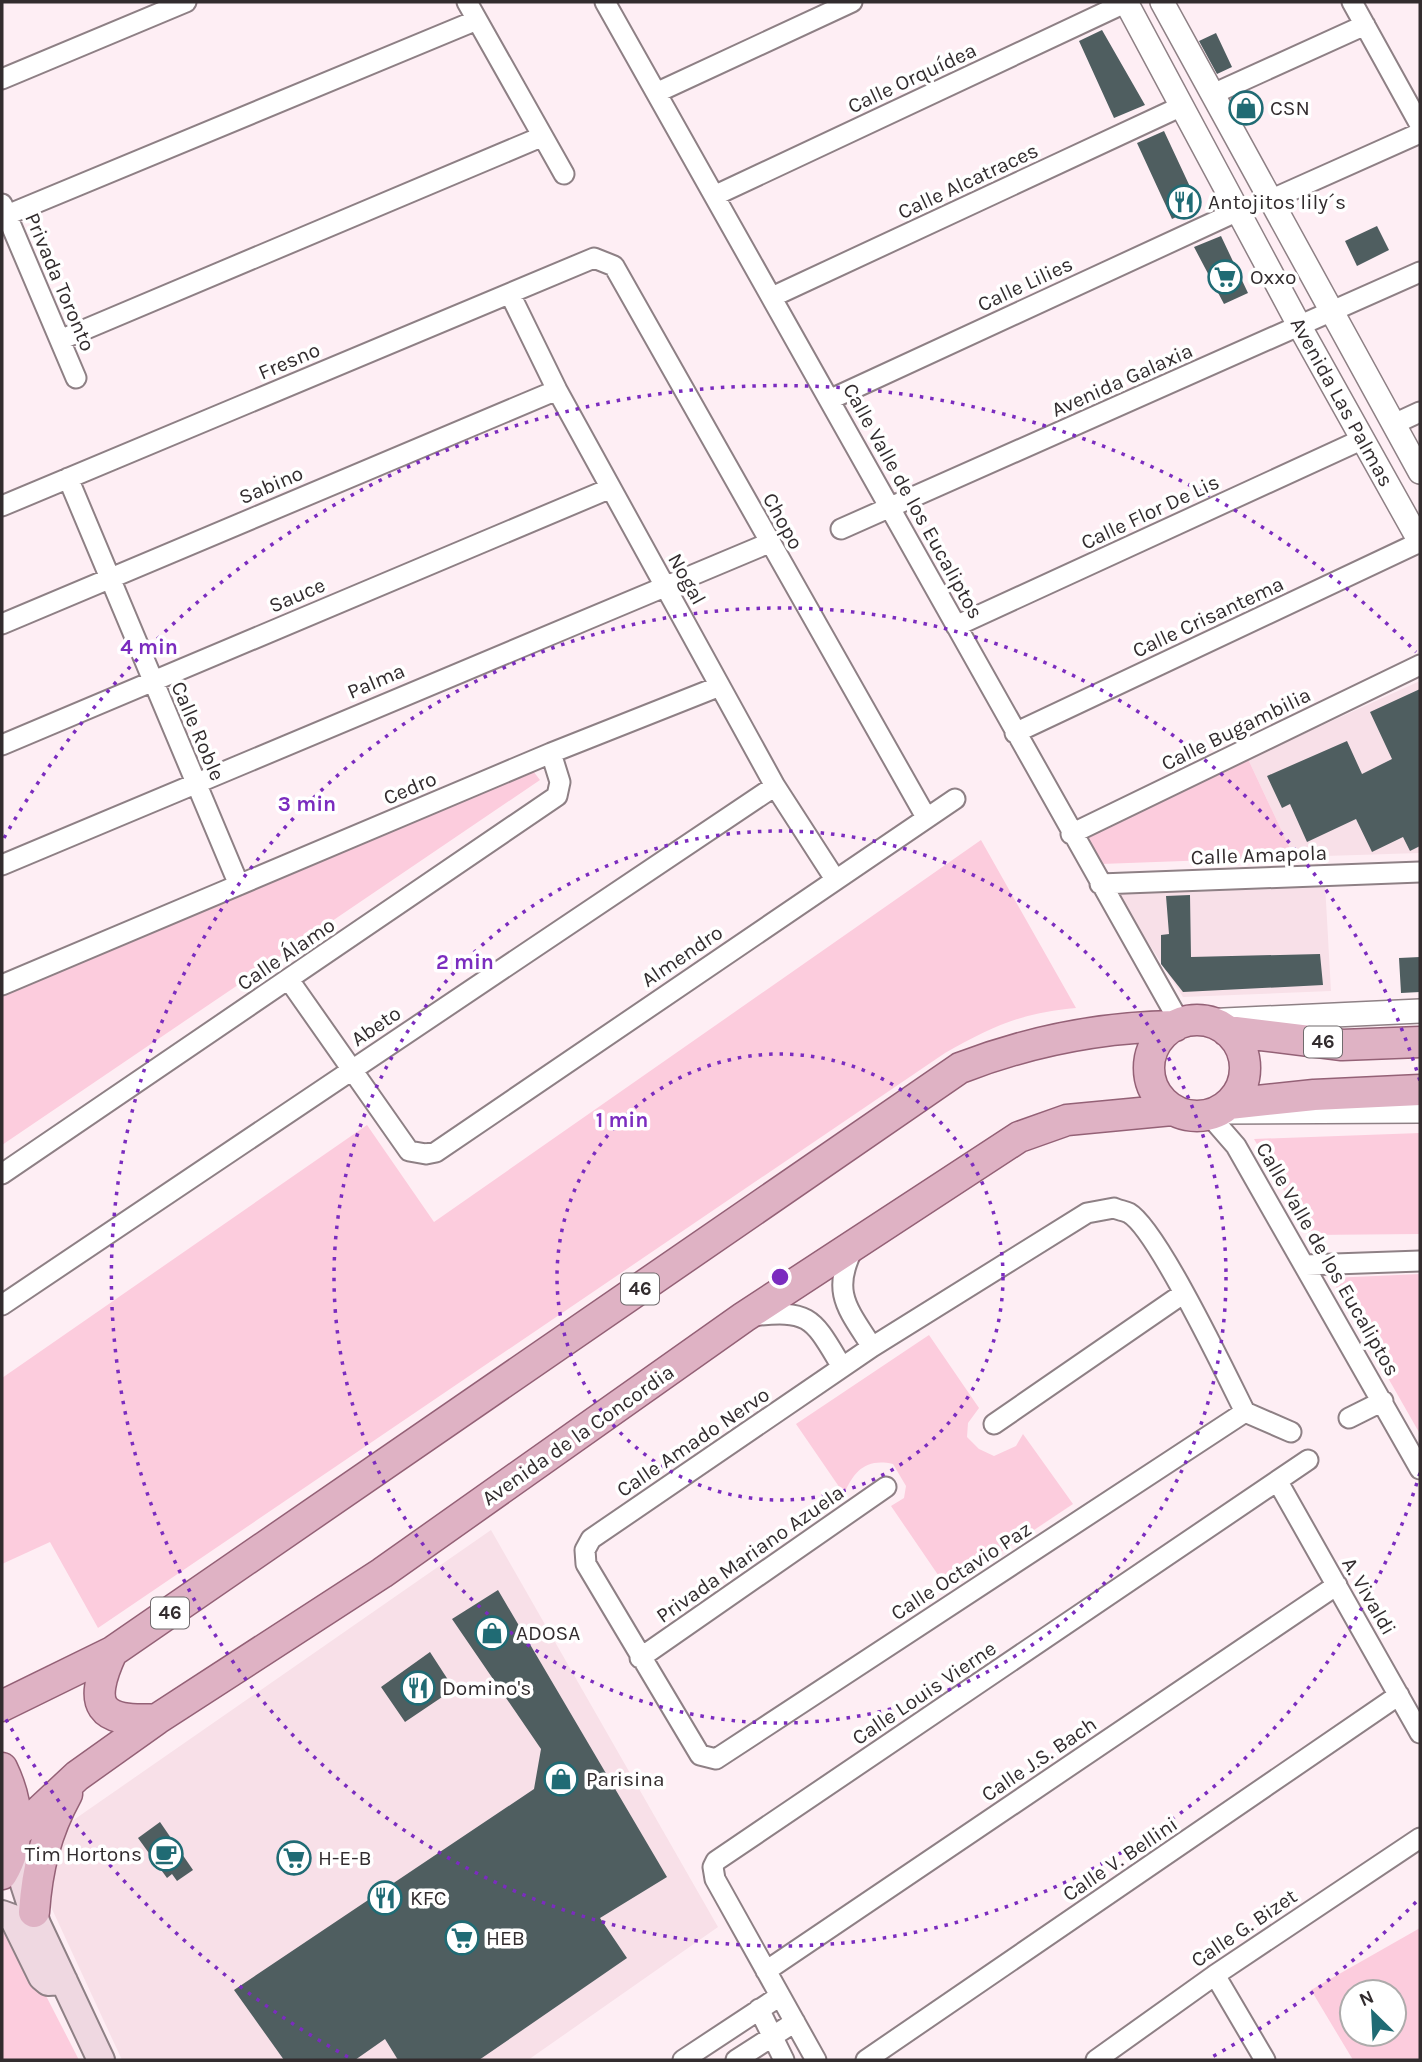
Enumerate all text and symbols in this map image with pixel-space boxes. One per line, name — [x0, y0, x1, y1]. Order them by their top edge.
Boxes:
street label: Calle Orquídea — [844, 38, 980, 118]
shop icon: CSN — [1227, 89, 1265, 127]
place label: CSN — [1270, 96, 1310, 120]
street label: Calle Alcatraces — [894, 138, 1042, 224]
restaurant icon: Antojitos lily´s — [1165, 183, 1203, 221]
place label: Antojitos lily´s — [1208, 190, 1346, 214]
street label: Privada Toronto — [20, 209, 100, 355]
street label: Calle Lilies — [974, 252, 1076, 316]
supermarket icon: Oxxo — [1206, 258, 1244, 296]
place label: Oxxo — [1250, 265, 1297, 289]
street label: Avenida Las Palmas — [1286, 313, 1398, 491]
street label: Fresno — [255, 337, 323, 385]
street label: Avenida Galaxia — [1048, 338, 1196, 422]
street label: Calle Valle de los Eucaliptos — [838, 379, 988, 623]
street label: Sabino — [235, 461, 307, 509]
street label: Calle Flor De Lis — [1077, 470, 1223, 554]
street label: Chopo — [758, 489, 808, 553]
street label: Nogal — [663, 549, 711, 609]
street label: Calle Crisantema — [1129, 572, 1287, 662]
street label: Sauce — [265, 573, 329, 617]
text: 4 min — [120, 635, 178, 659]
street label: Palma — [344, 658, 408, 704]
street label: Calle Roble — [166, 678, 230, 784]
street label: Calle Bugambilia — [1157, 682, 1315, 776]
street label: Cedro — [380, 766, 440, 810]
text: 3 min — [278, 792, 336, 816]
street label: Calle Amapola — [1190, 841, 1328, 869]
street label: Calle Álamo — [233, 913, 339, 995]
street label: Almendro — [637, 920, 727, 992]
text: 2 min — [436, 950, 494, 974]
street label: Abeto — [347, 1001, 405, 1051]
road number: 46 — [1304, 1026, 1342, 1058]
text: 1 min — [596, 1108, 648, 1132]
street label: Calle Valle de los Eucaliptos — [1251, 1138, 1405, 1380]
centre of rings — [768, 1265, 792, 1289]
road number: 46 — [621, 1274, 659, 1304]
street label: Avenida de la Concordia — [477, 1360, 679, 1510]
street label: Calle Amado Nervo — [612, 1382, 774, 1502]
street label: Privada Mariano Azuela — [652, 1480, 848, 1628]
street label: Calle Octavio Paz — [886, 1517, 1036, 1625]
street label: A. Vivaldi — [1337, 1553, 1401, 1639]
road number: 46 — [151, 1597, 189, 1628]
shop icon: ADOSA — [473, 1614, 511, 1652]
place label: ADOSA — [516, 1621, 580, 1645]
street label: Calle Louis Vierne — [848, 1636, 1000, 1750]
restaurant icon: Domino's — [399, 1669, 437, 1707]
place label: Domino's — [442, 1676, 531, 1700]
street label: Calle J.S. Bach — [977, 1712, 1101, 1806]
shop icon: Parisina — [542, 1760, 580, 1798]
place label: Parisina — [586, 1767, 665, 1791]
street label: Calle V. Bellini — [1058, 1812, 1182, 1906]
cafe icon: Tim Hortons — [147, 1835, 185, 1873]
supermarket icon: H-E-B — [275, 1839, 313, 1877]
place label: Tim Hortons — [24, 1842, 142, 1866]
place label: H-E-B — [318, 1846, 372, 1870]
restaurant icon: KFC — [366, 1879, 404, 1917]
street label: Calle G. Bizet — [1187, 1884, 1301, 1972]
place label: KFC — [410, 1886, 447, 1910]
supermarket icon: HEB — [443, 1919, 481, 1957]
place label: HEB — [486, 1926, 525, 1950]
north arrow — [1338, 1978, 1408, 2048]
text: N — [1356, 1986, 1377, 2011]

